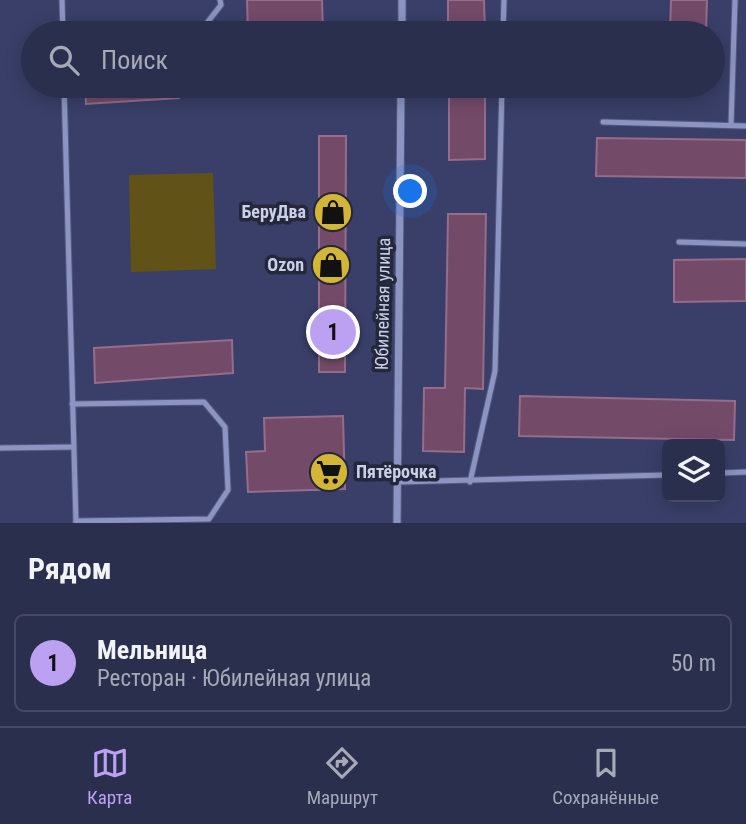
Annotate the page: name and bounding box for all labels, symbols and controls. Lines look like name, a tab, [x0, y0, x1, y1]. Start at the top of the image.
search box	[21, 21, 725, 98]
icon: search	[45, 41, 83, 79]
text: Поиск	[101, 45, 168, 75]
your location	[393, 174, 427, 208]
shop icon: БеруДва	[312, 191, 354, 233]
place label: БеруДва	[241, 201, 306, 222]
street label: Юбилейная улица	[371, 238, 394, 370]
shop icon: Ozon	[310, 244, 352, 286]
place label: Ozon	[267, 254, 304, 275]
pin: 1	[310, 306, 356, 358]
map controls	[662, 439, 725, 502]
button: layers	[662, 439, 725, 502]
supermarket icon: Пятёрочка	[308, 451, 350, 493]
place label: Пятёрочка	[356, 461, 436, 482]
text: Рядом	[28, 551, 112, 586]
text: Мельница	[97, 635, 207, 665]
text: 1	[47, 650, 59, 677]
text: 50 m	[671, 650, 716, 677]
text: Ресторан · Юбилейная улица	[97, 665, 371, 692]
tab: Карта	[87, 744, 132, 809]
tab: Маршрут	[307, 744, 378, 809]
tab: Сохранённые	[552, 744, 659, 809]

